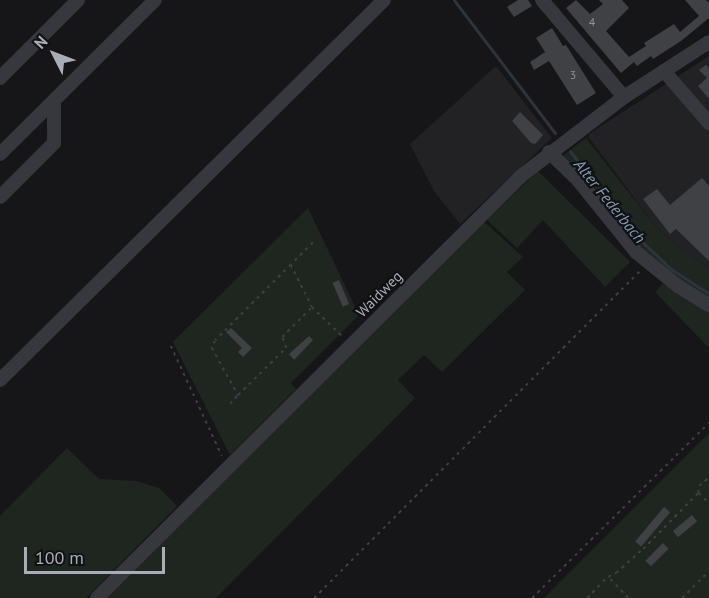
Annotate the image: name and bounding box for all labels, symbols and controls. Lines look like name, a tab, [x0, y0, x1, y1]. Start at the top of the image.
house number: 4	[589, 15, 595, 29]
north arrow	[24, 24, 84, 84]
text: N	[30, 31, 52, 53]
house number: 3	[570, 68, 576, 82]
water label: Alter Federbach	[570, 155, 650, 247]
street label: Waidweg	[352, 267, 406, 321]
scale bar	[27, 535, 168, 573]
text: 100 m	[35, 546, 84, 569]

